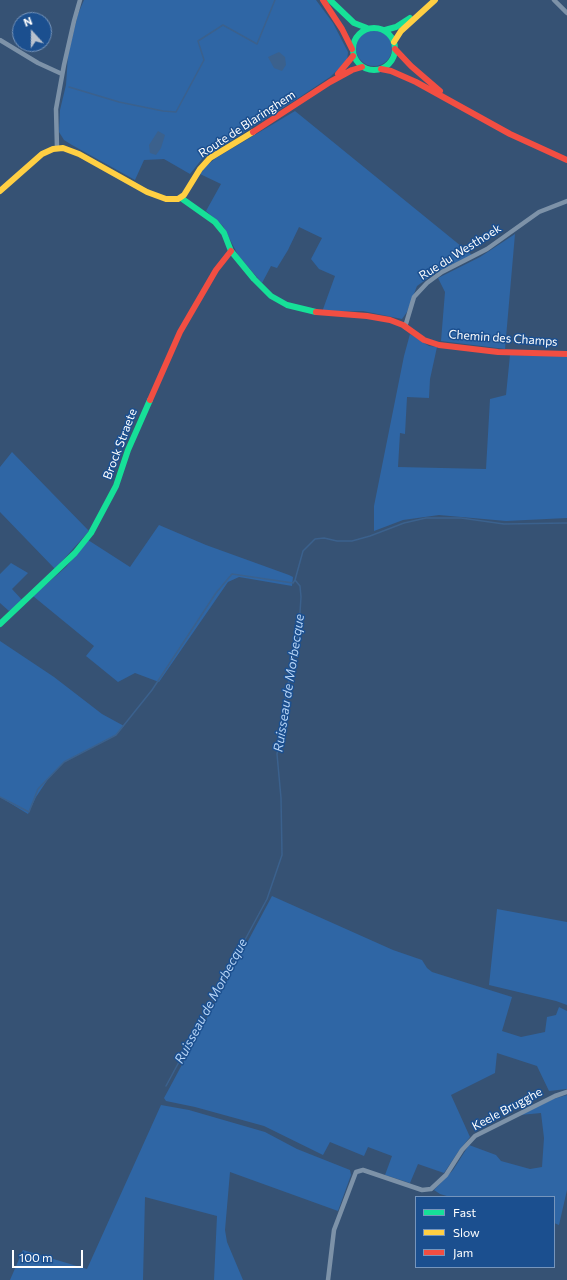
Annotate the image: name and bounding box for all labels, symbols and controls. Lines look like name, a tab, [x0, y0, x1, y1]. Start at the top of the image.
north arrow	[12, 12, 52, 52]
text: N	[22, 14, 34, 29]
street label: Route de Blaringhem	[196, 87, 298, 161]
street label: Rue du Westhoek	[416, 221, 504, 283]
street label: Chemin des Champs	[448, 327, 558, 349]
street label: Brock Straete	[100, 407, 140, 481]
water label: Ruisseau de Morbecque	[270, 613, 308, 753]
water label: Ruisseau de Morbecque	[171, 936, 251, 1066]
street label: Keele Brugghe	[469, 1084, 545, 1134]
legend	[415, 1196, 555, 1268]
text: Fast	[453, 1205, 476, 1219]
text: Slow	[453, 1225, 480, 1239]
scale bar	[14, 1242, 85, 1268]
text: Jam	[453, 1245, 473, 1259]
text: 100 m	[19, 1250, 53, 1264]

